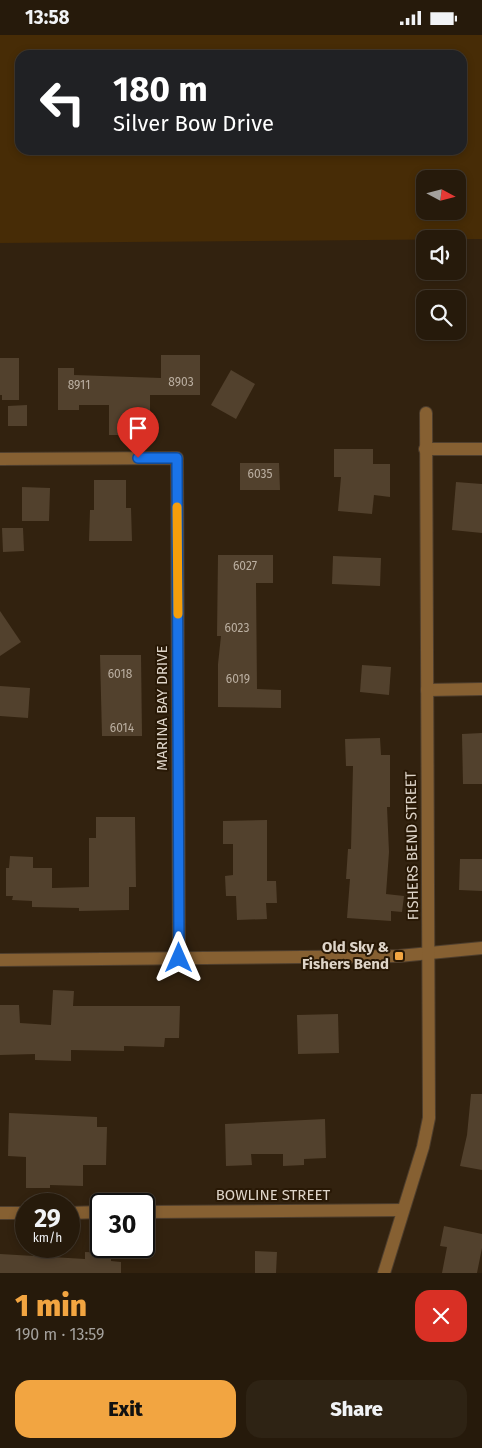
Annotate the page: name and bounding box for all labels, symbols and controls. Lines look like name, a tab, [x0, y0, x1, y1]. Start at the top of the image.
text: 13:58	[25, 6, 70, 29]
text: 180 m	[113, 68, 208, 110]
icon: left	[30, 70, 95, 135]
text: Silver Bow Drive	[113, 110, 274, 137]
north arrow	[416, 170, 466, 220]
map controls	[416, 170, 466, 340]
button: sound	[416, 230, 466, 280]
button: search	[416, 290, 466, 340]
house number: 8903	[168, 375, 194, 389]
house number: 8911	[68, 378, 90, 392]
pin	[117, 407, 159, 458]
icon: arrive	[124, 414, 152, 442]
house number: 6035	[248, 467, 272, 481]
house number: 6027	[233, 559, 257, 573]
house number: 6023	[225, 621, 249, 635]
street label: MARINA BAY DRIVE	[153, 645, 171, 771]
house number: 6018	[108, 667, 133, 681]
house number: 6019	[226, 672, 250, 686]
house number: 6014	[110, 721, 135, 735]
street label: FISHERS BEND STREET	[402, 771, 422, 921]
position arrow	[152, 931, 204, 983]
place label: Old Sky & Fishers Bend	[302, 938, 390, 973]
marker: Old Sky & Fishers Bend	[393, 950, 405, 962]
street label: BOWLINE STREET	[216, 1186, 330, 1204]
speed limit sign: 30	[90, 1193, 155, 1258]
text: 29	[34, 1204, 61, 1234]
text: km/h	[33, 1231, 62, 1245]
text: 1 min	[15, 1288, 87, 1324]
button: close	[415, 1290, 467, 1342]
text: 190 m · 13:59	[15, 1325, 105, 1344]
button: Exit	[15, 1380, 236, 1438]
button: Share	[246, 1380, 467, 1438]

